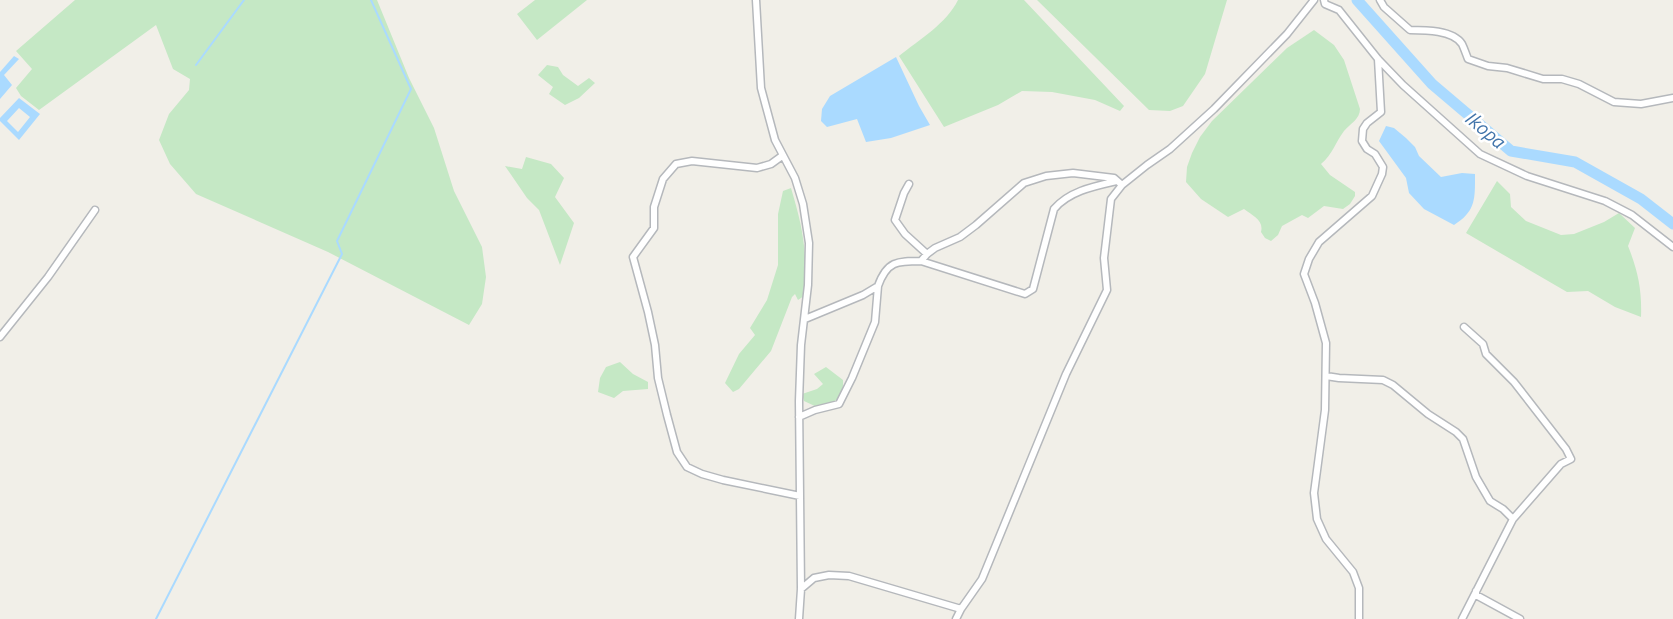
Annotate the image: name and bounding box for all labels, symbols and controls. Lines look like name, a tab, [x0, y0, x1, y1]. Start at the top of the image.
water label: Ikopa	[1462, 107, 1510, 153]

